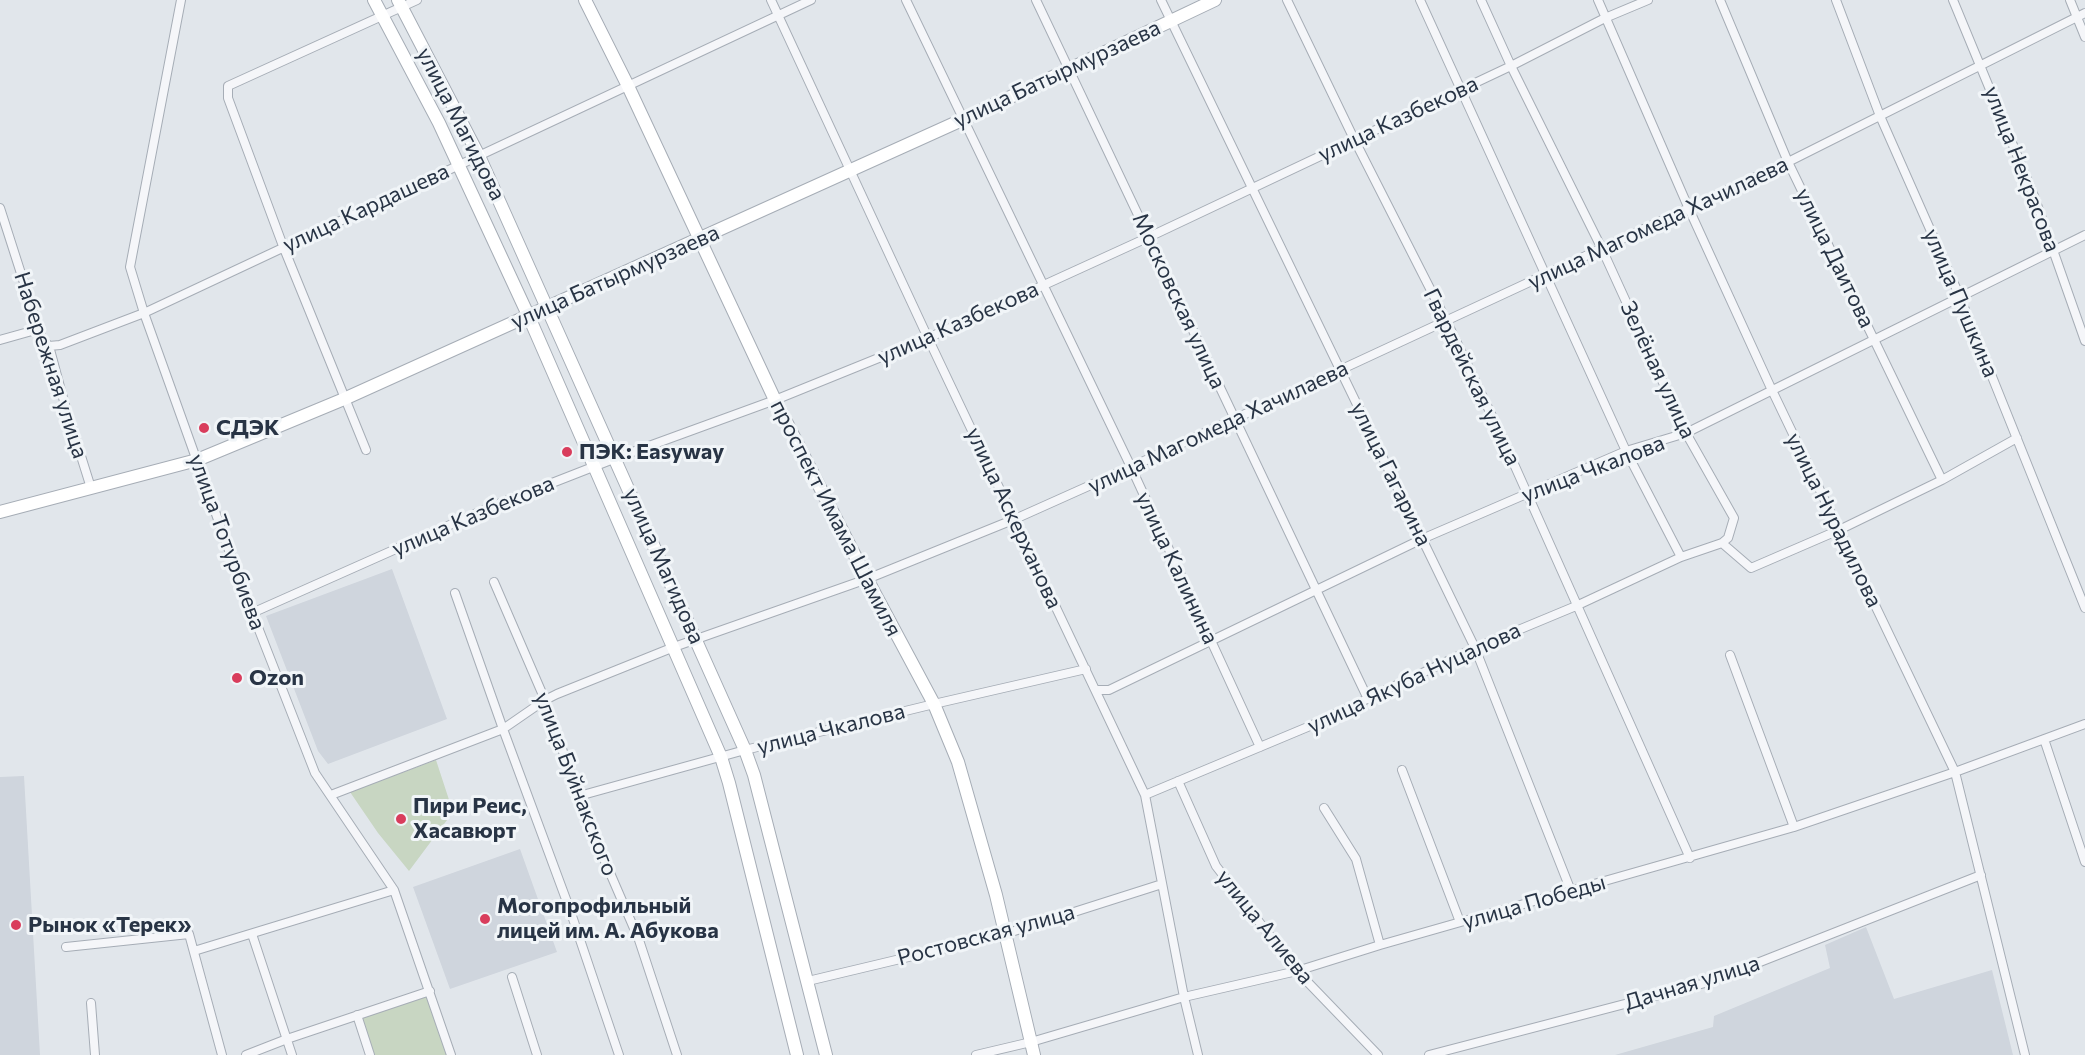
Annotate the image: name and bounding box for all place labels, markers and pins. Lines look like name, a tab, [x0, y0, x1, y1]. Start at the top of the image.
place label: СДЭК	[216, 415, 279, 441]
marker: СДЭК	[197, 421, 211, 435]
place label: ПЭК: Easyway	[579, 439, 724, 465]
marker: ПЭК: Easyway	[560, 445, 574, 459]
place label: Ozon	[249, 665, 304, 691]
marker: Ozon	[230, 671, 244, 685]
place label: Пири Реис, Хасавюрт	[413, 793, 527, 844]
marker: Пири Реис, Хасавюрт	[394, 812, 408, 826]
place label: Могопрофильный лицей им. А. Абукова	[497, 893, 719, 944]
place label: Рынок «Терек»	[28, 912, 192, 938]
marker: Могопрофильный лицей им. А. Абукова	[478, 912, 492, 926]
marker: Рынок «Терек»	[9, 918, 23, 932]

